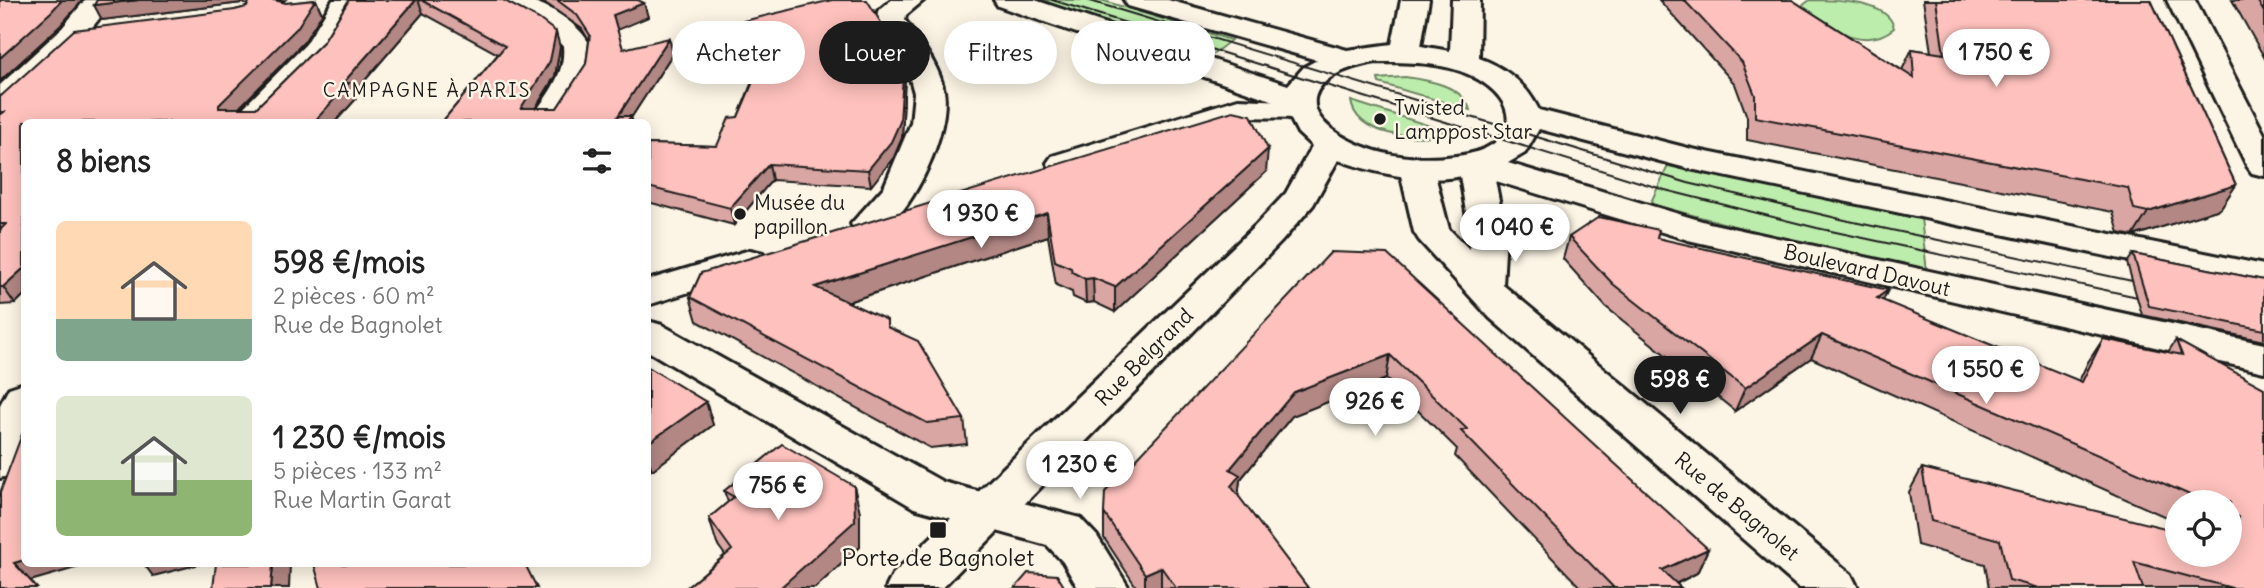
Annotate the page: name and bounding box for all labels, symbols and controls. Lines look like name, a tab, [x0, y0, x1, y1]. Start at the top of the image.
chip: Acheter	[672, 21, 805, 84]
chip: Louer	[819, 21, 930, 84]
chip: Filtres	[944, 21, 1057, 84]
chip: Nouveau	[1071, 21, 1215, 84]
pin: 1 750 €	[1931, 29, 2061, 89]
text: 1 750 €	[1959, 37, 2033, 66]
district label: CAMPAGNE À PARIS	[323, 78, 531, 102]
place label: Twisted Lamppost Star	[1394, 94, 1532, 145]
marker: Twisted Lamppost Star	[1372, 111, 1388, 127]
text: 8 biens	[56, 142, 151, 180]
icon: filters	[578, 142, 616, 180]
place label: Musée du papillon	[754, 189, 845, 240]
pin: 1 930 €	[916, 190, 1046, 250]
text: 1 930 €	[943, 198, 1019, 227]
pin: 1 040 €	[1450, 204, 1580, 264]
marker: Musée du papillon	[732, 206, 748, 222]
text: 1 040 €	[1476, 212, 1554, 241]
street label: Boulevard Davout	[1781, 238, 1953, 302]
text: 598 €/mois	[273, 243, 425, 281]
icon: home	[112, 249, 196, 333]
text: 2 pièces · 60 m²	[273, 281, 435, 310]
street label: Rue Belgrand	[1089, 302, 1199, 412]
text: Rue de Bagnolet	[273, 310, 442, 339]
pin: 1 550 €	[1921, 346, 2051, 406]
text: 1 550 €	[1948, 354, 2024, 383]
pin: 598 €	[1631, 356, 1729, 416]
text: 598 €	[1650, 364, 1710, 393]
pin: 926 €	[1326, 378, 1424, 438]
text: 926 €	[1345, 386, 1405, 415]
text: 1 230 €/mois	[273, 418, 446, 456]
icon: home	[112, 424, 196, 508]
pin: 1 230 €	[1015, 442, 1145, 501]
street label: Rue de Bagnolet	[1669, 446, 1805, 566]
text: 1 230 €	[1042, 449, 1118, 478]
text: 5 pièces · 133 m²	[273, 456, 442, 485]
pin: 756 €	[729, 462, 827, 522]
text: 756 €	[749, 470, 807, 499]
text: Rue Martin Garat	[273, 485, 451, 514]
map controls	[2165, 490, 2242, 567]
button: locate	[2165, 490, 2242, 567]
marker: Porte de Bagnolet	[928, 520, 948, 540]
place label: Porte de Bagnolet	[842, 542, 1034, 572]

